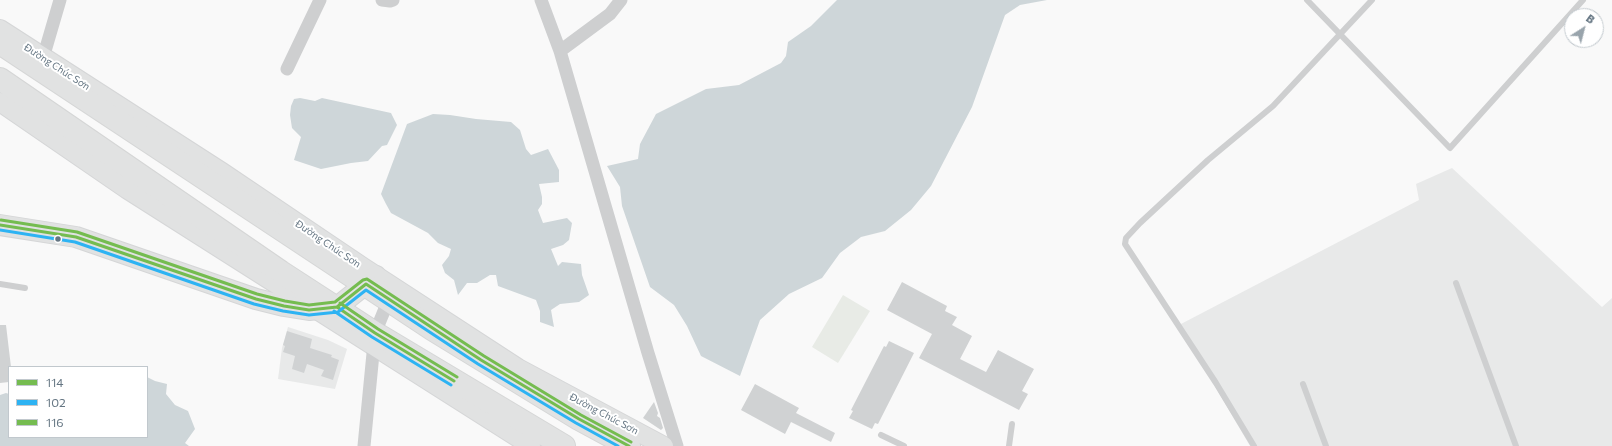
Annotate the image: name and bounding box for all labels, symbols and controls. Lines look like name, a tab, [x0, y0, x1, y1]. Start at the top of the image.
north arrow	[1564, 8, 1604, 48]
text: B	[1584, 11, 1598, 26]
street label: Đường Chúc Sơn	[22, 41, 92, 93]
street label: Đường Chúc Sơn	[293, 218, 363, 270]
unlabelled marker	[53, 234, 63, 244]
legend	[8, 366, 148, 438]
text: 114	[46, 375, 63, 389]
street label: Đường Chúc Sơn	[568, 391, 640, 437]
text: 102	[46, 395, 66, 409]
text: 116	[46, 415, 64, 429]

